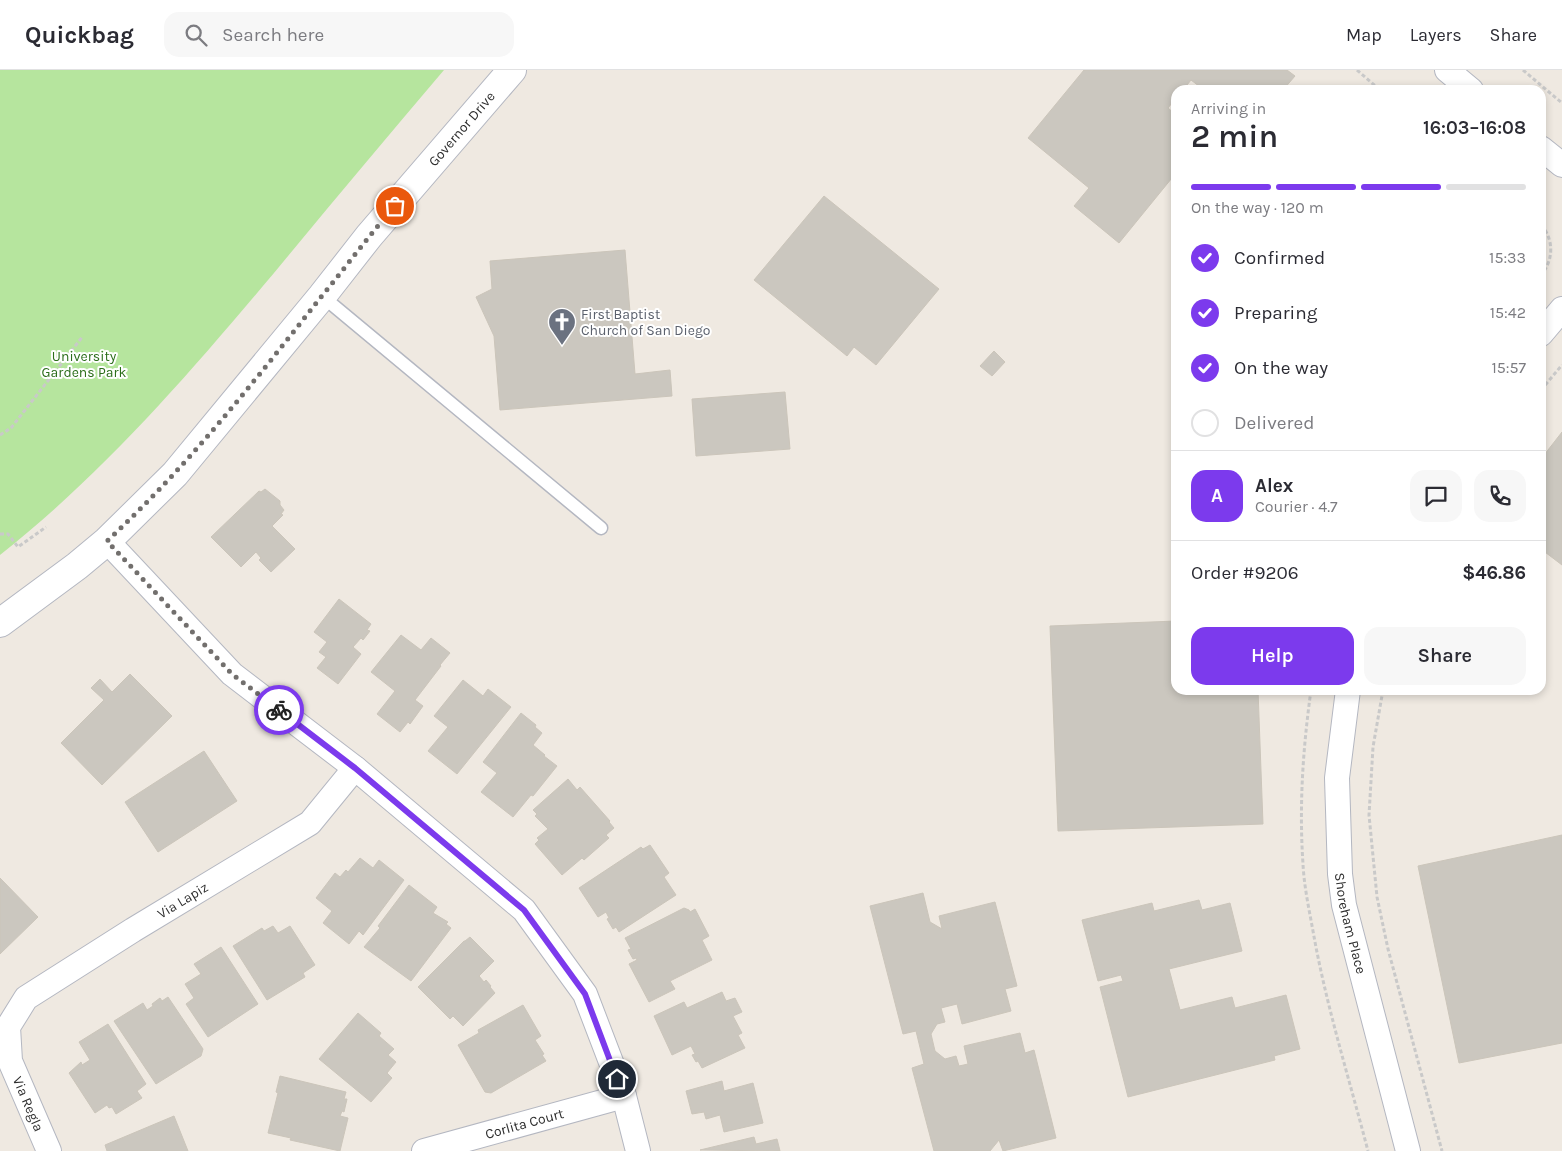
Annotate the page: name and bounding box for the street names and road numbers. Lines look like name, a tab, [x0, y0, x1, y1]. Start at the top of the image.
street label: Governor Drive	[425, 88, 498, 170]
street label: Shoreham Place	[1331, 872, 1370, 976]
street label: Via Lapiz	[154, 878, 211, 922]
street label: Via Regla	[9, 1074, 47, 1134]
street label: Corlita Court	[483, 1105, 565, 1142]

